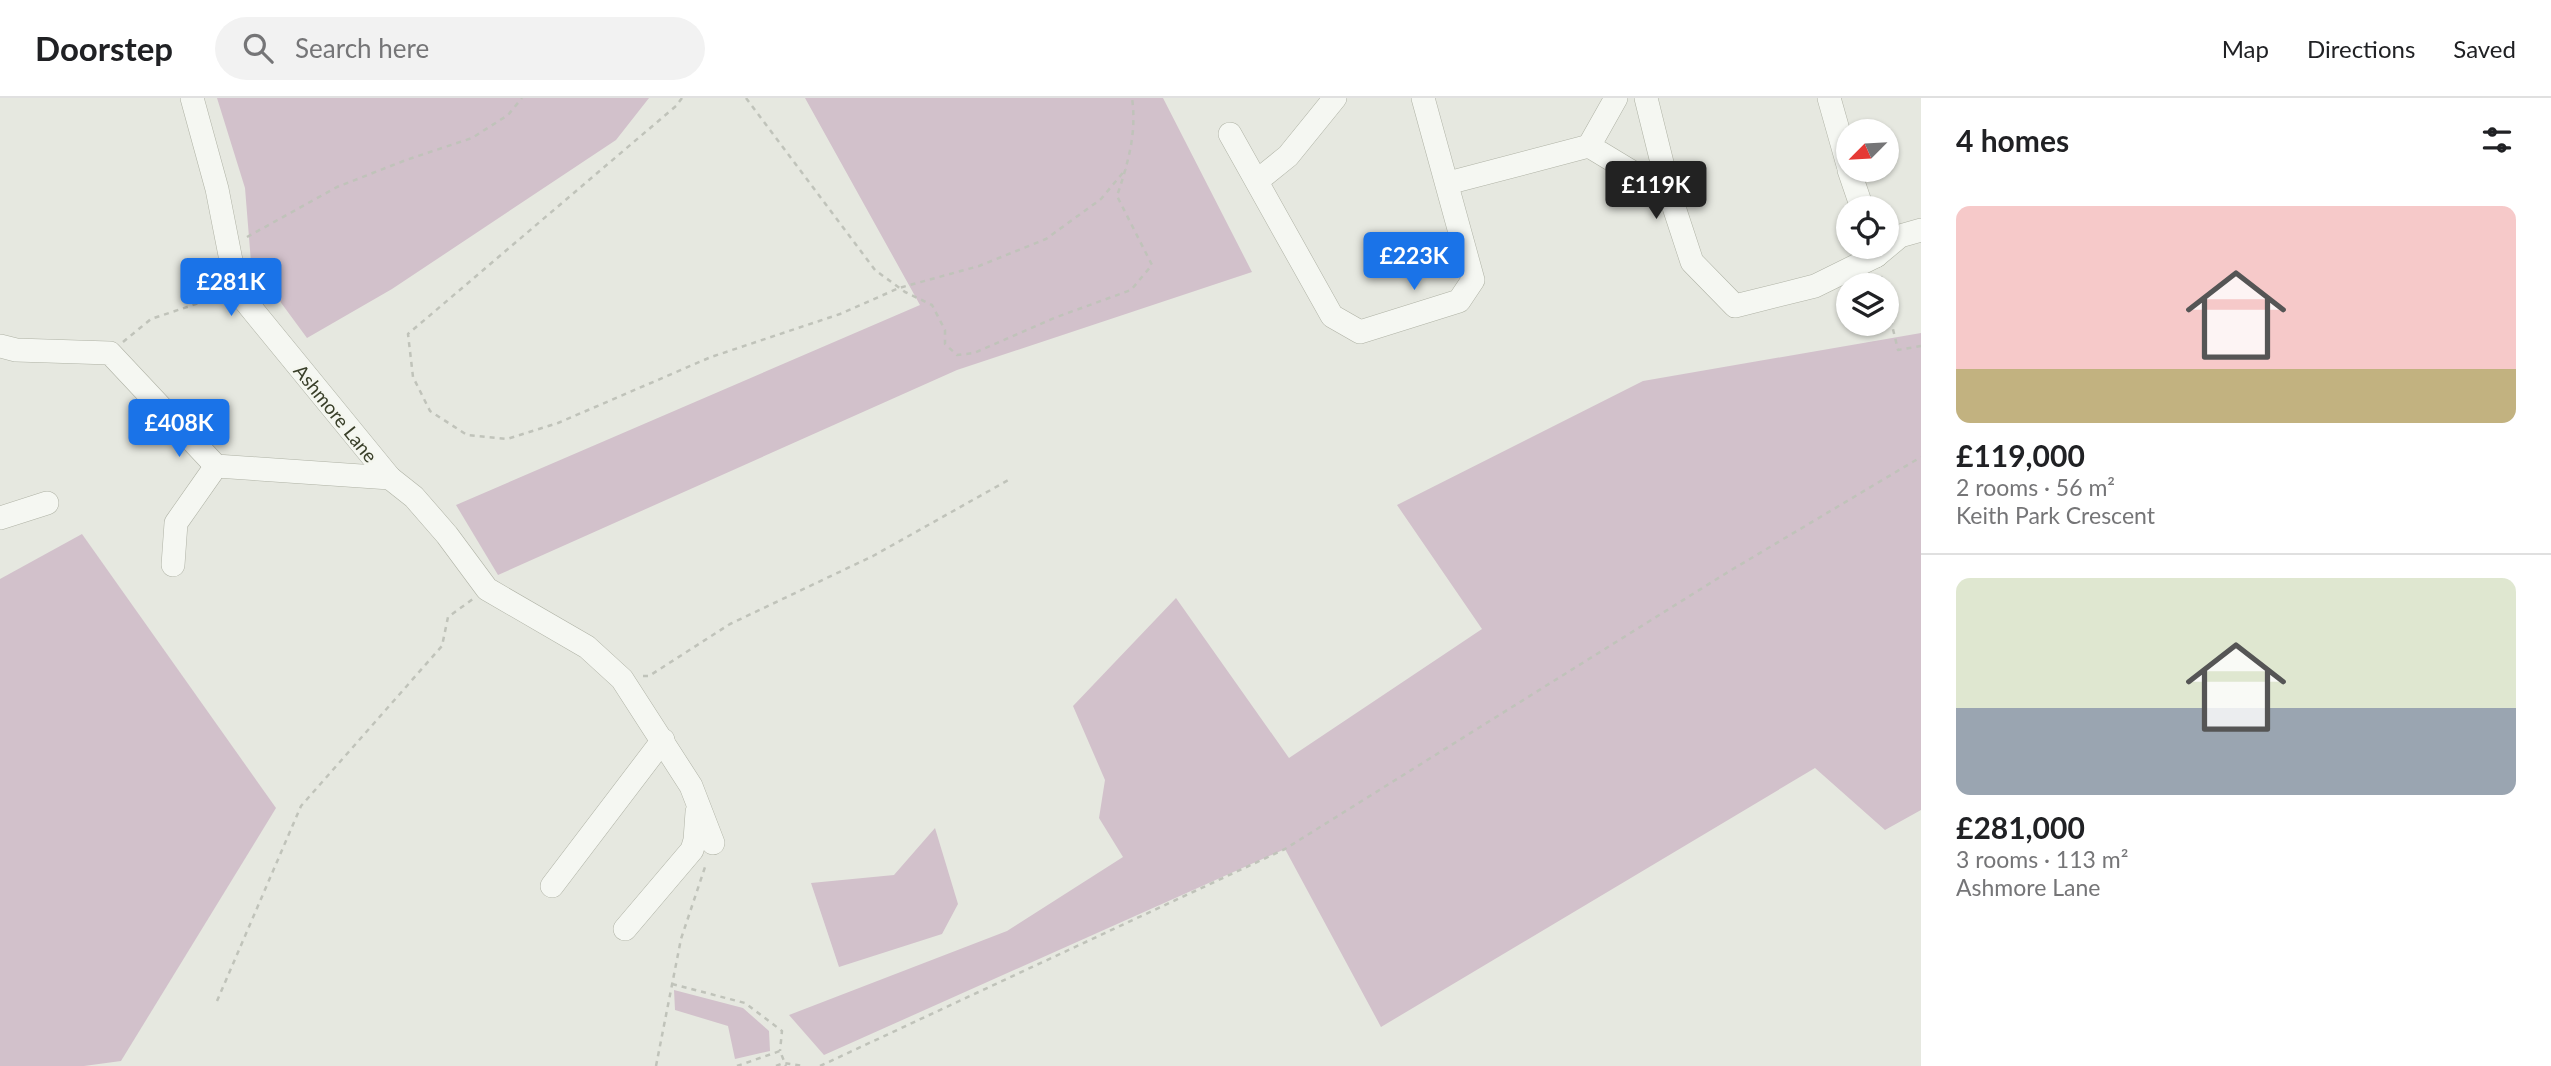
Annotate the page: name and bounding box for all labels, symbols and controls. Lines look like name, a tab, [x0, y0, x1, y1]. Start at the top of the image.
search box	[215, 17, 705, 80]
text: Doorstep	[35, 28, 173, 68]
icon: search	[239, 29, 277, 67]
text: Search here	[295, 32, 429, 64]
text: Map	[2222, 34, 2269, 63]
text: Directions	[2307, 34, 2415, 63]
text: Saved	[2453, 34, 2516, 63]
north arrow	[1836, 119, 1899, 182]
map controls	[1836, 119, 1899, 336]
icon: filters	[2478, 121, 2516, 159]
text: 4 homes	[1956, 122, 2069, 158]
pin: £119K	[1607, 162, 1705, 221]
text: £119K	[1621, 170, 1691, 198]
button: locate	[1836, 196, 1899, 259]
pin: £223K	[1365, 232, 1463, 292]
text: £223K	[1379, 241, 1449, 269]
icon: home	[2173, 252, 2299, 378]
pin: £281K	[182, 258, 280, 318]
text: £281K	[196, 267, 266, 295]
button: layers	[1836, 273, 1899, 336]
street label: Ashmore Lane	[290, 359, 382, 467]
pin: £408K	[130, 400, 228, 459]
text: £408K	[144, 408, 214, 436]
text: £119,000	[1956, 437, 2085, 473]
text: 2 rooms · 56 m²	[1956, 473, 2115, 501]
text: Keith Park Crescent	[1956, 501, 2155, 529]
icon: home	[2173, 624, 2299, 750]
text: £281,000	[1956, 809, 2085, 845]
text: 3 rooms · 113 m²	[1956, 845, 2128, 873]
text: Ashmore Lane	[1956, 873, 2100, 901]

